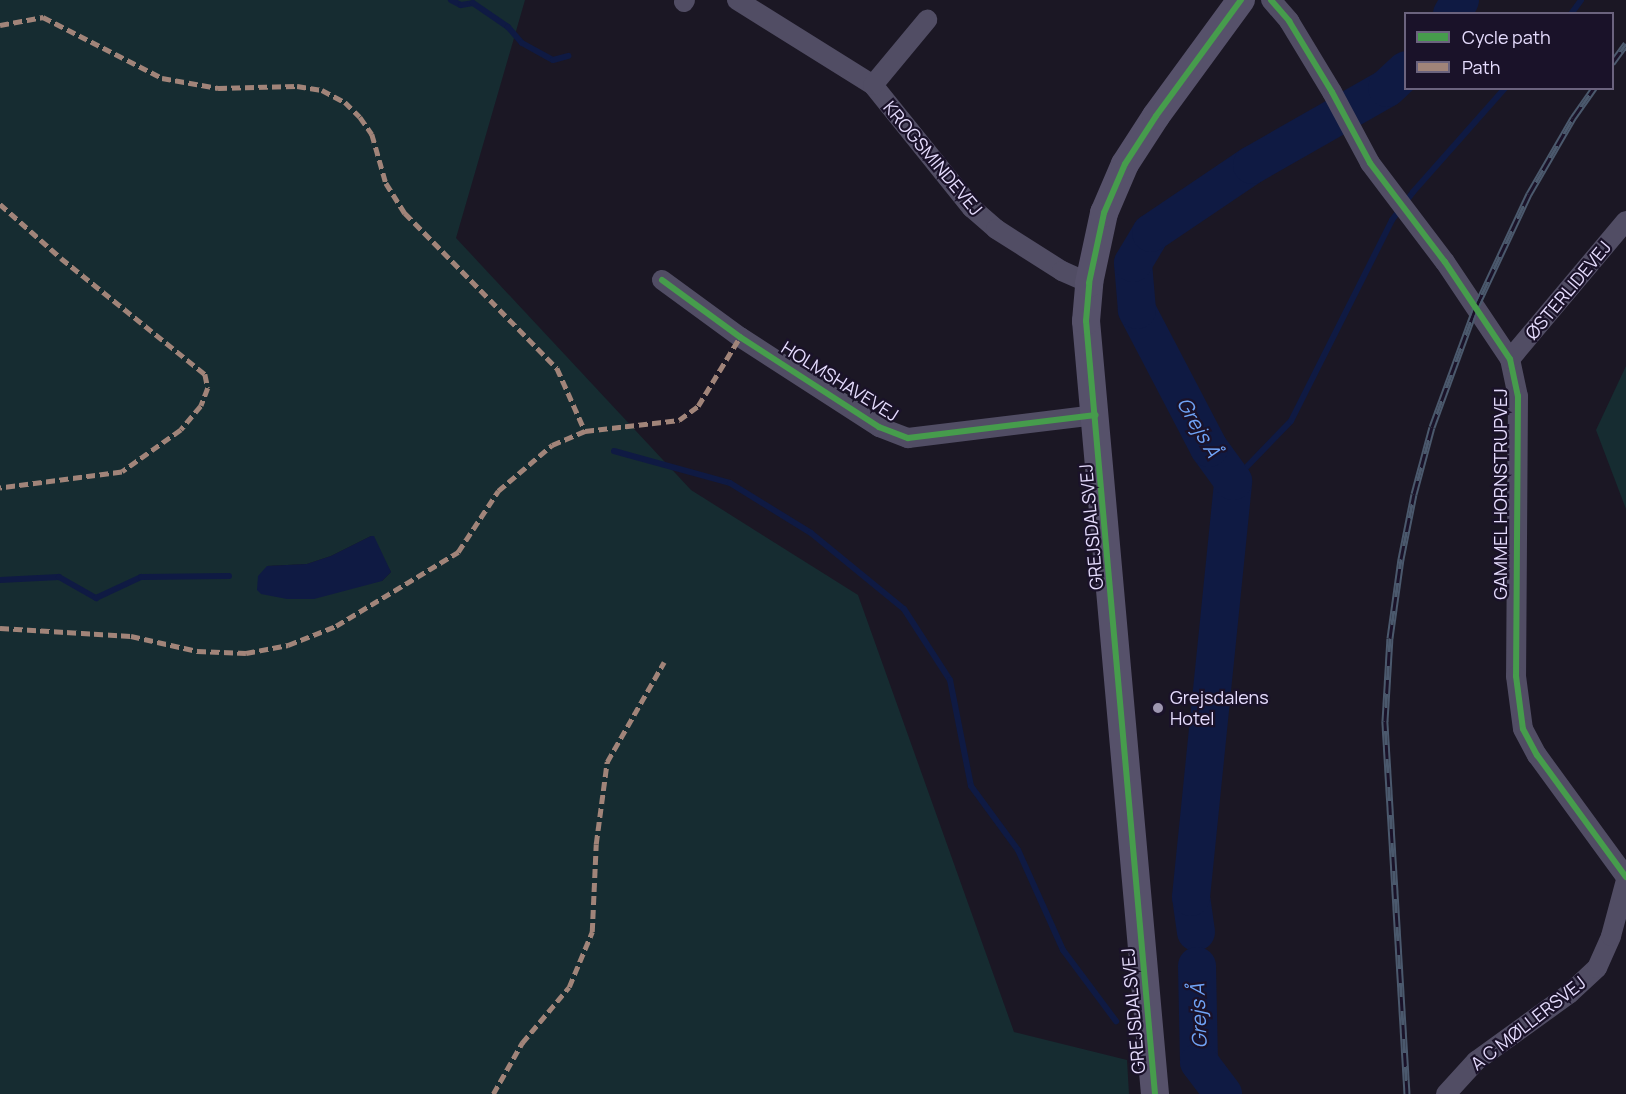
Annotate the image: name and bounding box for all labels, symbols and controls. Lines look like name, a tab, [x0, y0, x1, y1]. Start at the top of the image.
legend	[1404, 12, 1614, 90]
text: Cycle path	[1462, 25, 1551, 49]
text: Path	[1462, 55, 1500, 79]
street label: KROGSMINDEVEJ	[879, 97, 987, 219]
street label: ØSTERLIDEVEJ	[1521, 236, 1615, 344]
street label: HOLMSHAVEVEJ	[778, 336, 902, 426]
street label: GAMMEL HORNSTRUPVEJ	[1489, 388, 1511, 600]
water label: Grejs Å	[1172, 393, 1226, 461]
street label: GREJSDALSVEJ	[1075, 463, 1107, 591]
place label: Grejsdalens Hotel	[1170, 687, 1269, 730]
marker: Grejsdalens Hotel	[1151, 701, 1165, 715]
street label: GREJSDALSVEJ	[1117, 947, 1149, 1075]
street label: A C MØLLERSVEJ	[1466, 971, 1590, 1075]
water label: Grejs Å	[1185, 983, 1211, 1049]

